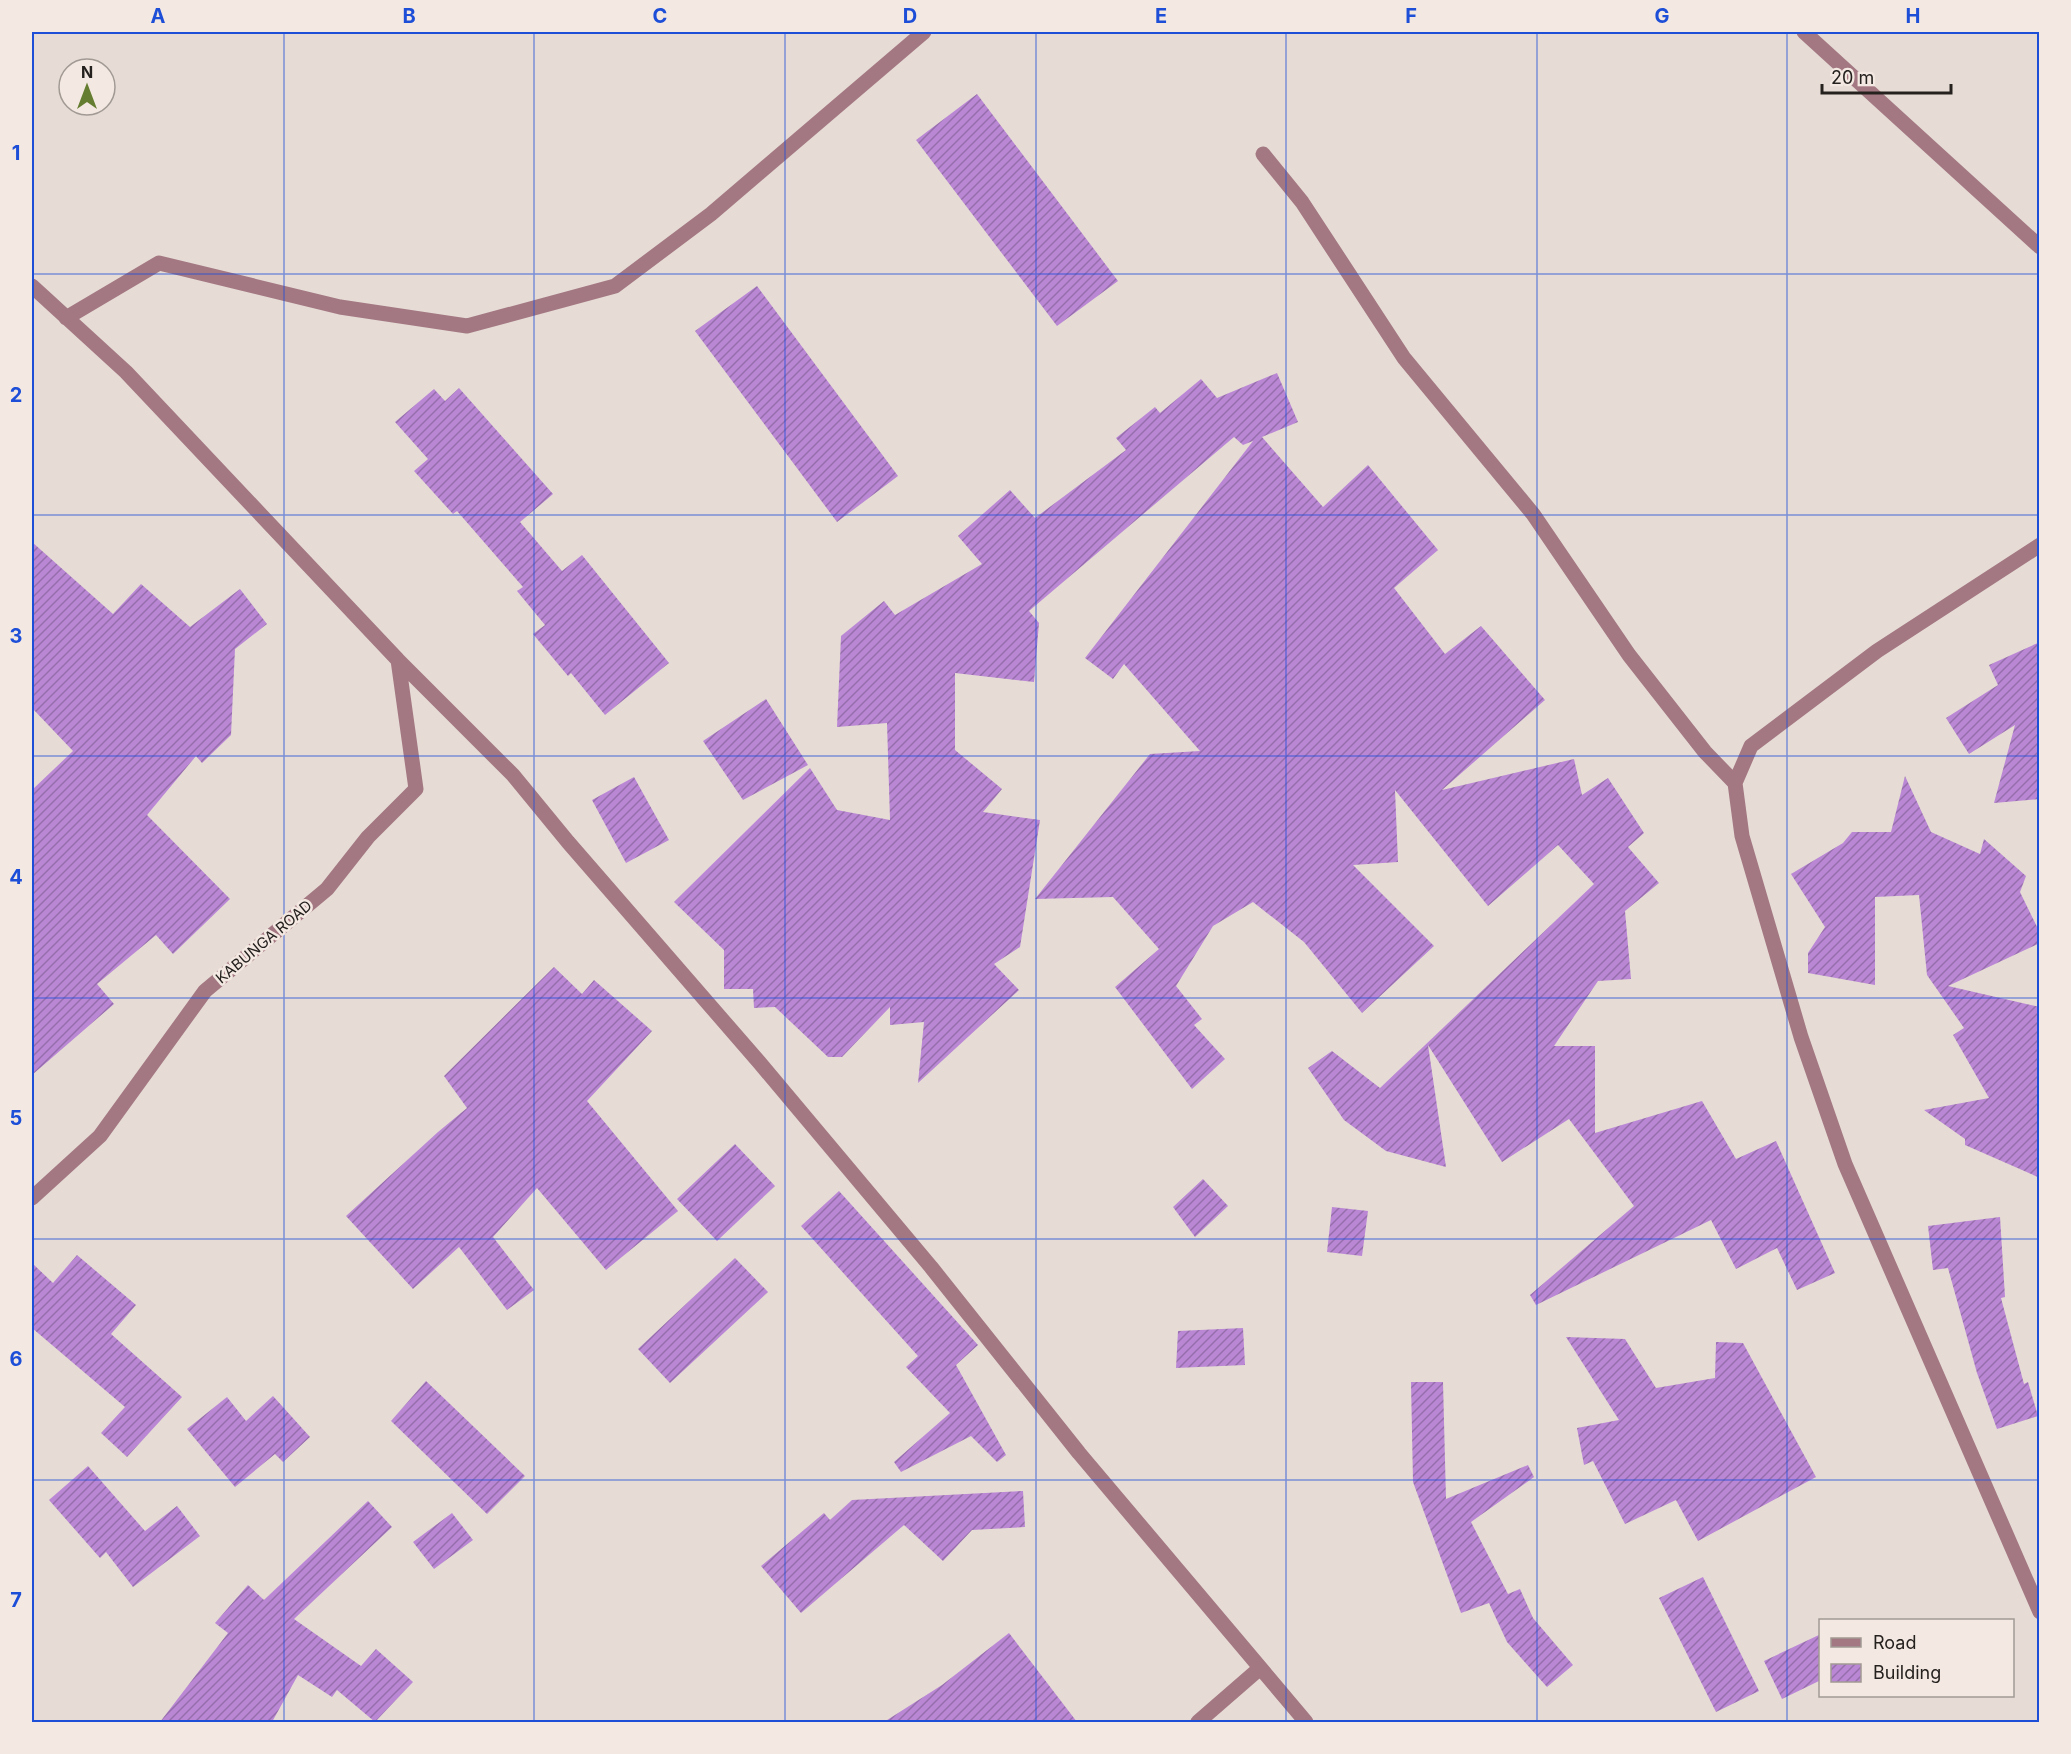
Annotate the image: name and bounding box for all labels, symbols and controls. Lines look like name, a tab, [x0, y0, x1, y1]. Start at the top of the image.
text: A	[151, 4, 166, 28]
text: B	[402, 4, 416, 28]
text: C	[653, 4, 667, 28]
text: D	[903, 4, 917, 28]
text: E	[1155, 4, 1167, 28]
text: F	[1405, 4, 1417, 28]
text: G	[1654, 4, 1670, 28]
text: H	[1906, 4, 1920, 28]
north arrow	[57, 57, 117, 117]
scale bar	[1822, 57, 1951, 95]
text: N	[81, 62, 93, 82]
text: 20 m	[1831, 67, 1874, 88]
text: 1	[12, 141, 20, 165]
text: 2	[10, 383, 22, 407]
text: 3	[10, 624, 22, 648]
text: 4	[9, 865, 23, 889]
street label: KABUNGA ROAD	[212, 896, 316, 987]
text: 5	[10, 1106, 22, 1130]
text: 6	[10, 1347, 23, 1371]
text: 7	[10, 1588, 22, 1612]
legend	[1819, 1619, 2014, 1697]
text: Road	[1873, 1632, 1916, 1653]
text: Building	[1873, 1662, 1941, 1683]

